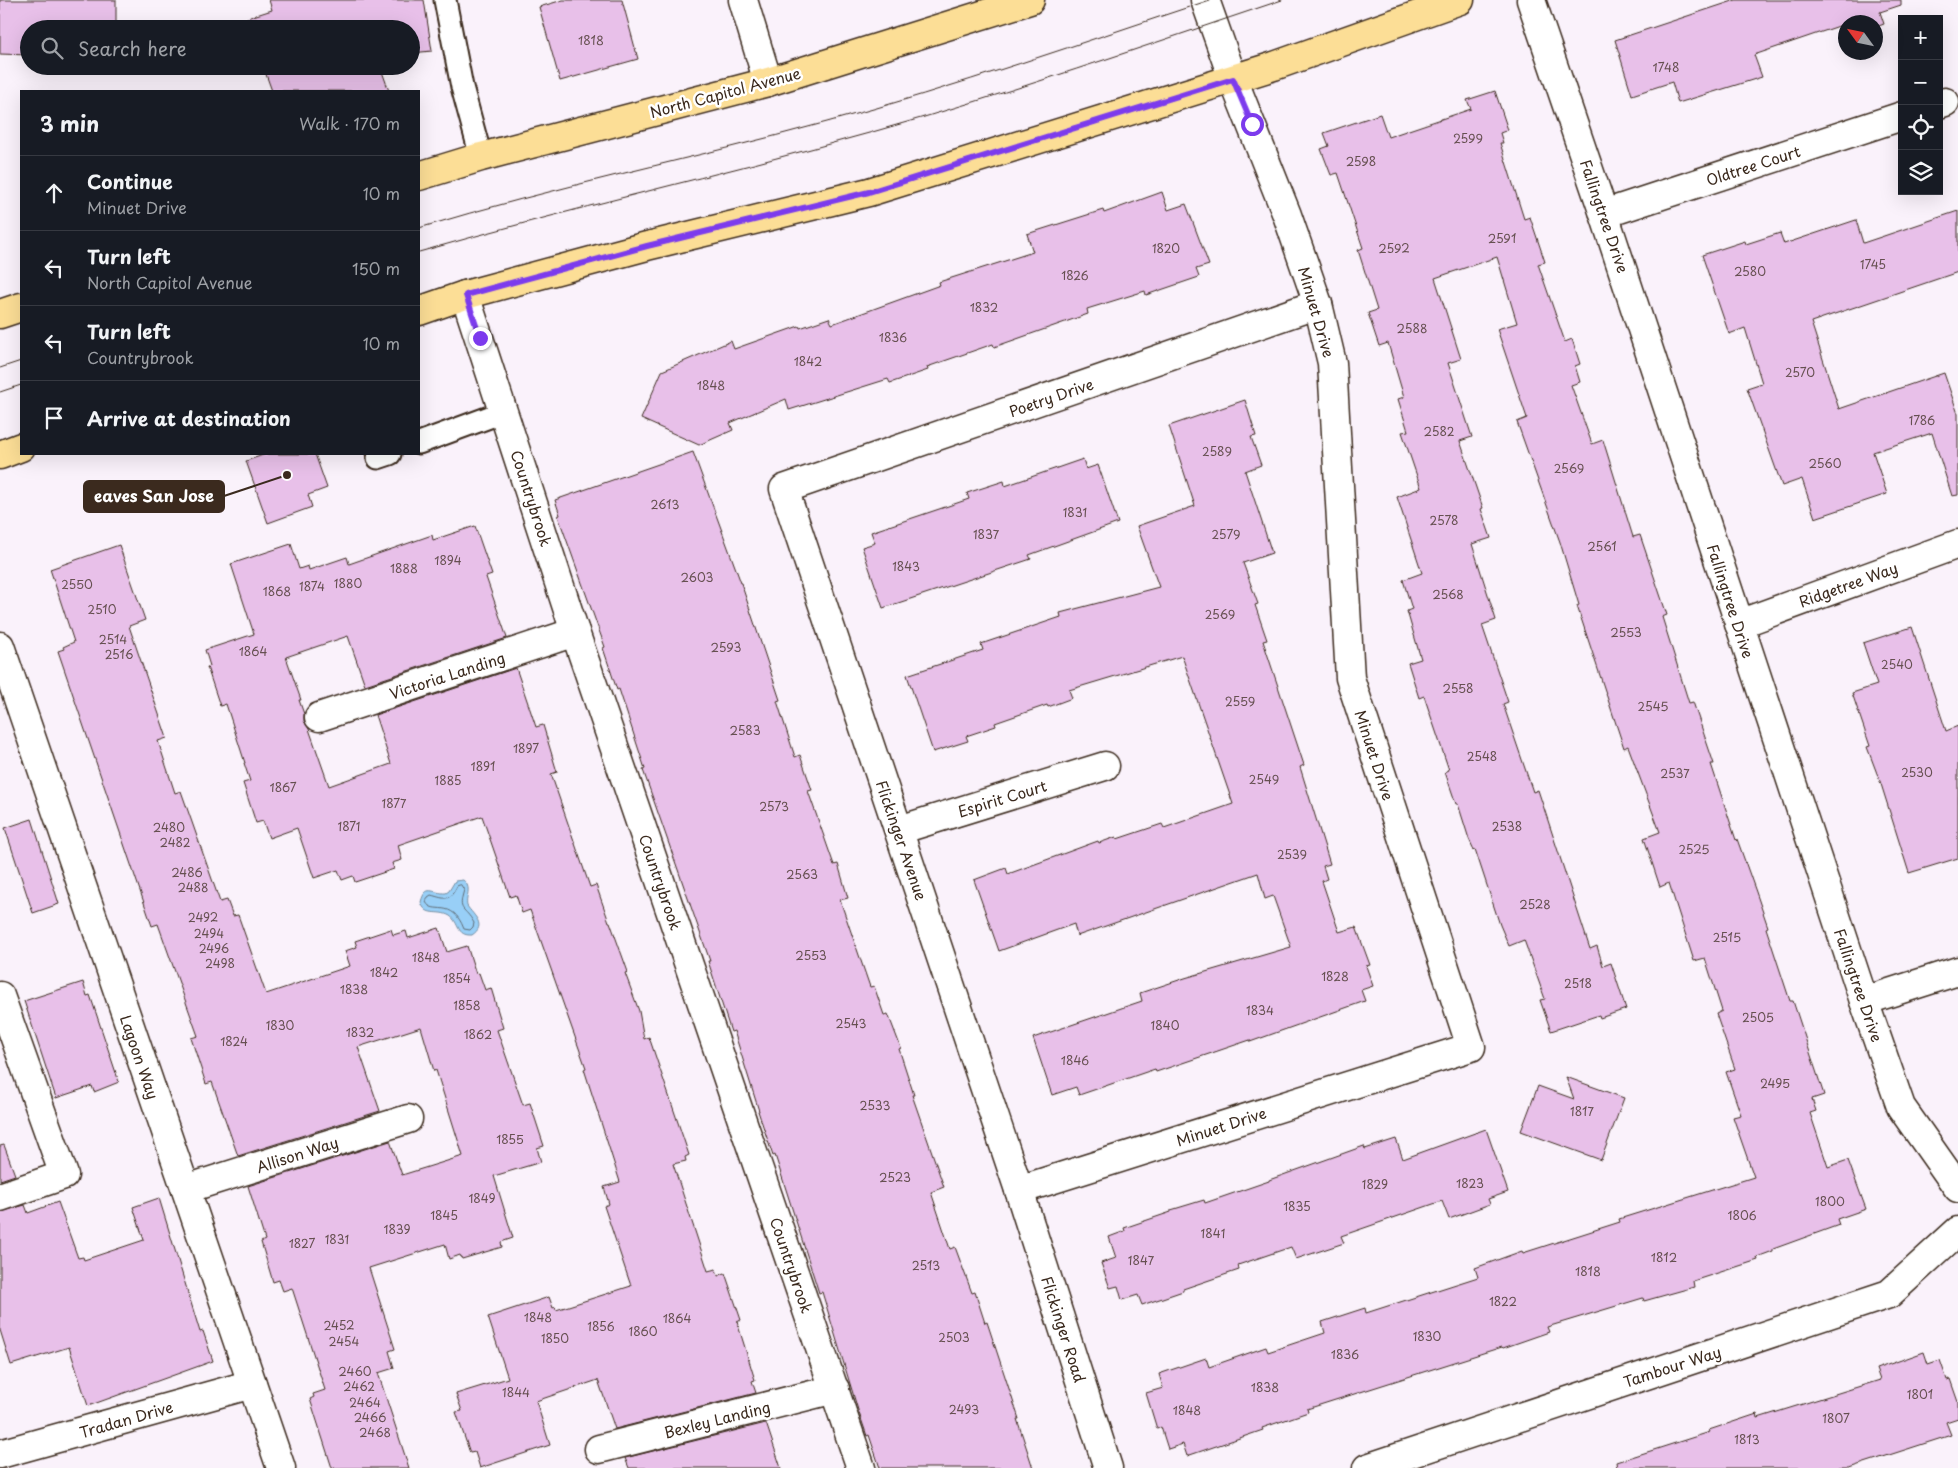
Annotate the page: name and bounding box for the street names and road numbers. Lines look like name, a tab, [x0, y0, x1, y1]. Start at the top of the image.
street label: North Capitol Avenue	[647, 61, 803, 123]
street label: Oldtree Court	[1703, 139, 1803, 191]
street label: Fallingtree Drive	[1575, 156, 1635, 276]
street label: Minuet Drive	[1293, 264, 1341, 360]
street label: Poetry Drive	[1006, 372, 1096, 422]
street label: Countrybrook	[506, 447, 559, 550]
street label: Fallingtree Drive	[1702, 541, 1760, 661]
street label: Ridgetree Way	[1795, 555, 1901, 613]
street label: Victoria Landing	[386, 645, 508, 705]
street label: Minuet Drive	[1350, 707, 1400, 803]
street label: Espirit Court	[955, 774, 1049, 822]
street label: Flickinger Avenue	[871, 777, 933, 903]
street label: Countrybrook	[634, 831, 688, 933]
street label: Fallingtree Drive	[1829, 925, 1889, 1045]
street label: Lagoon Way	[115, 1012, 165, 1102]
street label: Minuet Drive	[1173, 1101, 1269, 1151]
street label: Allison Way	[253, 1130, 341, 1178]
street label: Countrybrook	[765, 1214, 819, 1316]
street label: Flickinger Road	[1036, 1273, 1092, 1385]
street label: Tambour Way	[1620, 1339, 1724, 1393]
street label: Tradan Drive	[76, 1395, 176, 1443]
street label: Bexley Landing	[661, 1395, 773, 1443]

